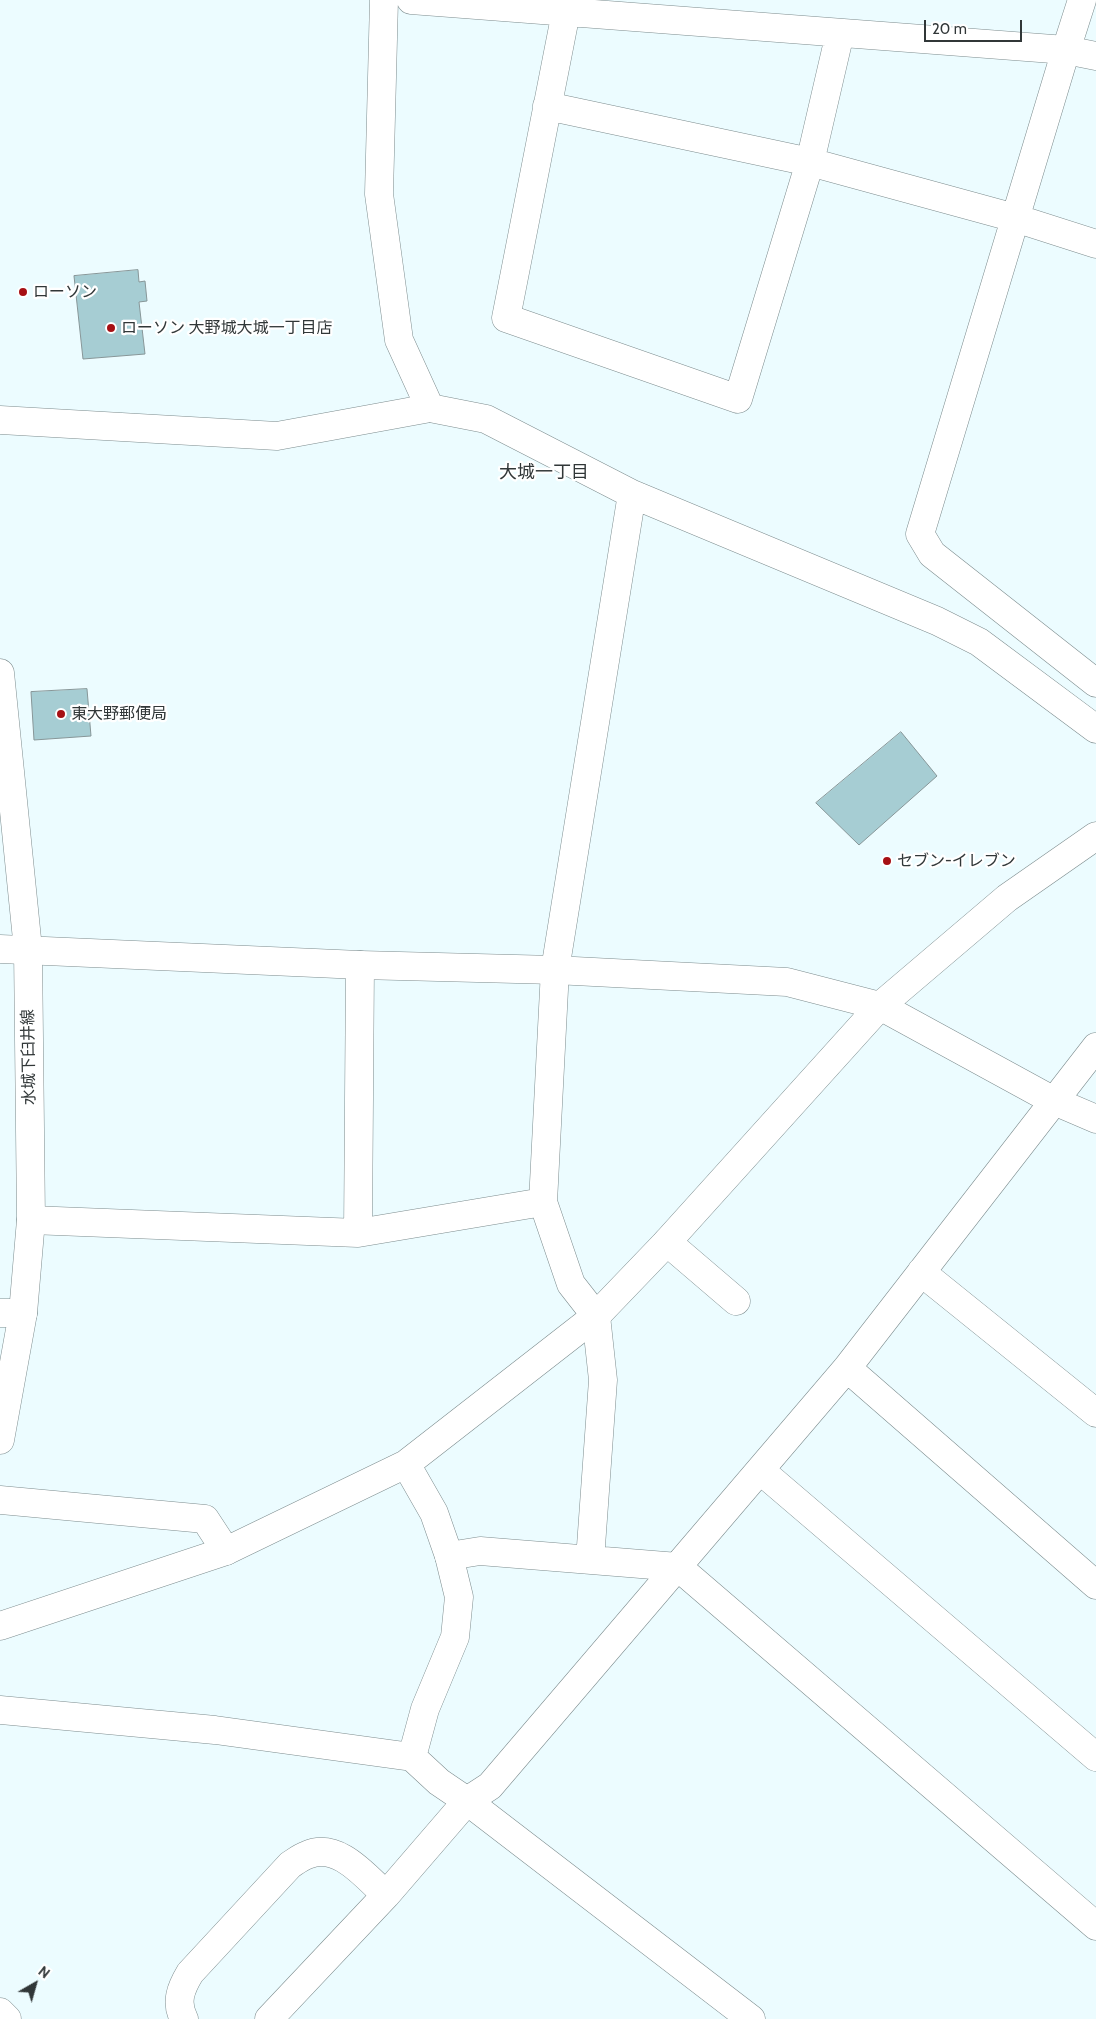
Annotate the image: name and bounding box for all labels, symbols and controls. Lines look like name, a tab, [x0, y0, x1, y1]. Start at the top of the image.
scale bar	[926, 10, 1024, 42]
text: 20 m	[932, 20, 967, 38]
place label: ローソン	[33, 282, 97, 302]
marker: ローソン	[17, 286, 29, 298]
place label: ローソン 大野城大城一丁目店	[121, 318, 333, 338]
marker: ローソン 大野城大城一丁目店	[105, 322, 117, 334]
district label: 大城一丁目	[499, 462, 589, 484]
place label: 東大野郵便局	[71, 704, 167, 724]
marker: 東大野郵便局	[55, 708, 67, 720]
place label: セブン-イレブン	[897, 851, 1016, 871]
marker: セブン-イレブン	[881, 855, 893, 867]
street label: 水城下臼井線	[19, 1009, 39, 1105]
north arrow	[10, 1959, 60, 2009]
text: N	[35, 1962, 54, 1982]

